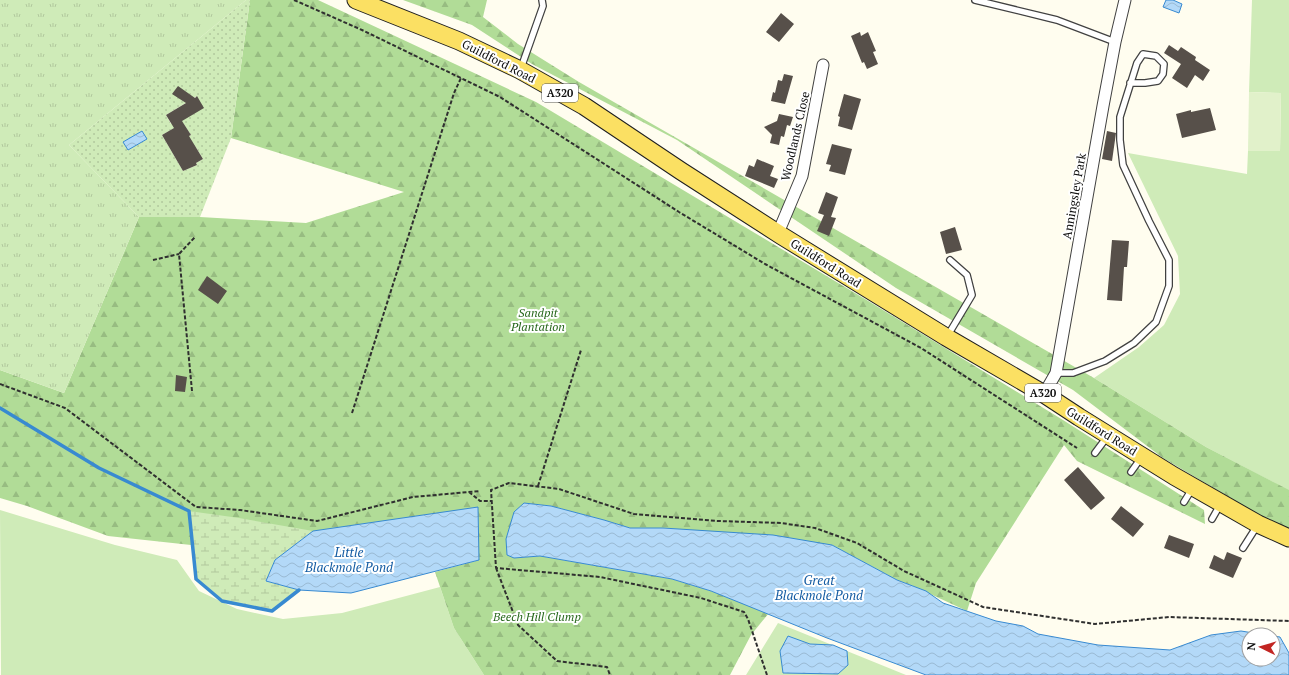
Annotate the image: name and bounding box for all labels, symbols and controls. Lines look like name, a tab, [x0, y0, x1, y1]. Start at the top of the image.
street label: Guildford Road	[460, 36, 539, 86]
road number: A320	[542, 84, 578, 102]
street label: Woodlands Close	[777, 90, 813, 182]
street label: Anningsley Park	[1059, 151, 1089, 240]
street label: Guildford Road	[788, 235, 864, 291]
park label: Sandpit Plantation	[510, 305, 565, 334]
road number: A320	[1025, 384, 1061, 402]
street label: Guildford Road	[1064, 403, 1140, 459]
water label: Little Blackmole Pond	[304, 543, 394, 576]
water label: Great Blackmole Pond	[774, 571, 864, 604]
park label: Beech Hill Clump	[492, 609, 581, 624]
north arrow	[1241, 627, 1281, 667]
text: N	[1244, 641, 1258, 651]

